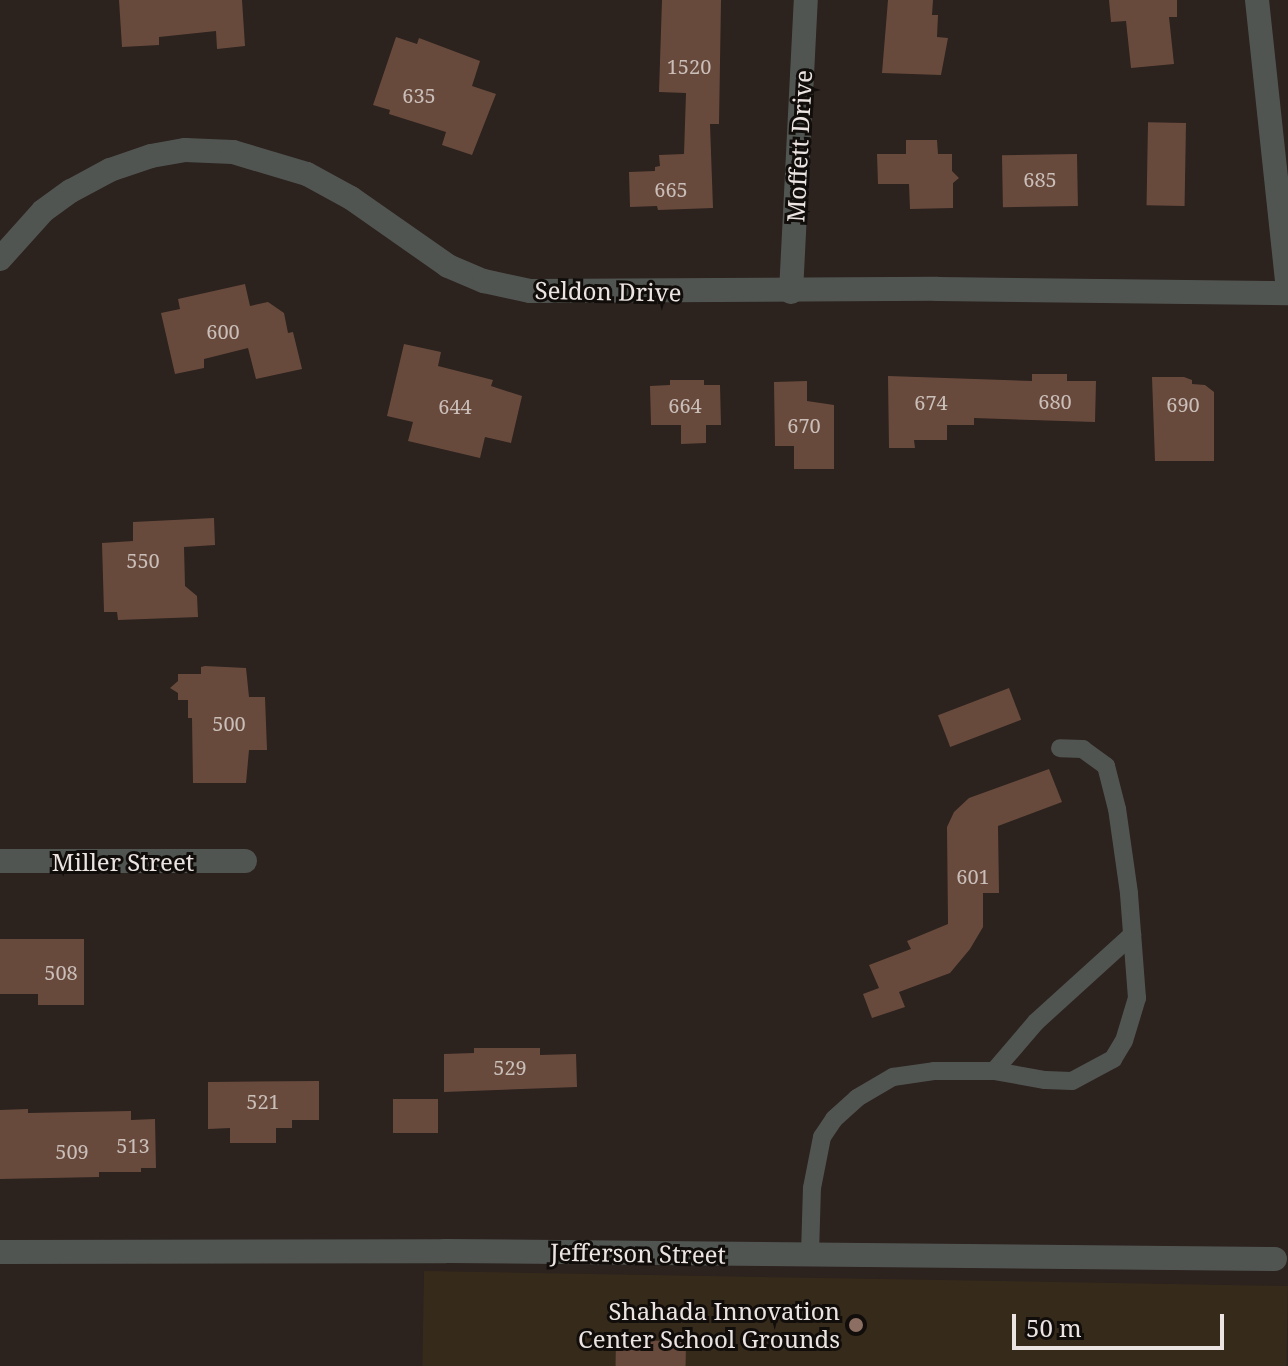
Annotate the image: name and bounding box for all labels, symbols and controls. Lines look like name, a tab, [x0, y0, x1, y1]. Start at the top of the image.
house number: 1520	[667, 54, 711, 78]
street label: Moffett Drive	[781, 69, 817, 223]
house number: 635	[402, 83, 436, 107]
house number: 685	[1023, 167, 1057, 191]
house number: 665	[654, 177, 688, 201]
street label: Seldon Drive	[534, 275, 682, 307]
house number: 600	[206, 319, 240, 343]
house number: 680	[1038, 389, 1072, 413]
house number: 674	[914, 390, 948, 414]
house number: 690	[1166, 392, 1200, 416]
house number: 664	[668, 393, 702, 417]
house number: 644	[438, 394, 472, 418]
house number: 670	[787, 413, 821, 437]
house number: 550	[126, 548, 160, 572]
house number: 500	[212, 711, 246, 735]
street label: Miller Street	[52, 848, 194, 876]
house number: 601	[956, 864, 990, 888]
house number: 508	[44, 960, 78, 984]
house number: 529	[493, 1055, 527, 1079]
house number: 521	[246, 1089, 280, 1113]
house number: 513	[116, 1133, 150, 1157]
house number: 509	[55, 1139, 89, 1163]
street label: Jefferson Street	[550, 1237, 726, 1269]
place label: Shahada Innovation Center School Grounds	[578, 1297, 840, 1353]
scale bar	[1016, 1298, 1228, 1348]
text: 50 m	[1026, 1311, 1082, 1344]
marker: Shahada Innovation Center School Grounds	[847, 1316, 865, 1334]

